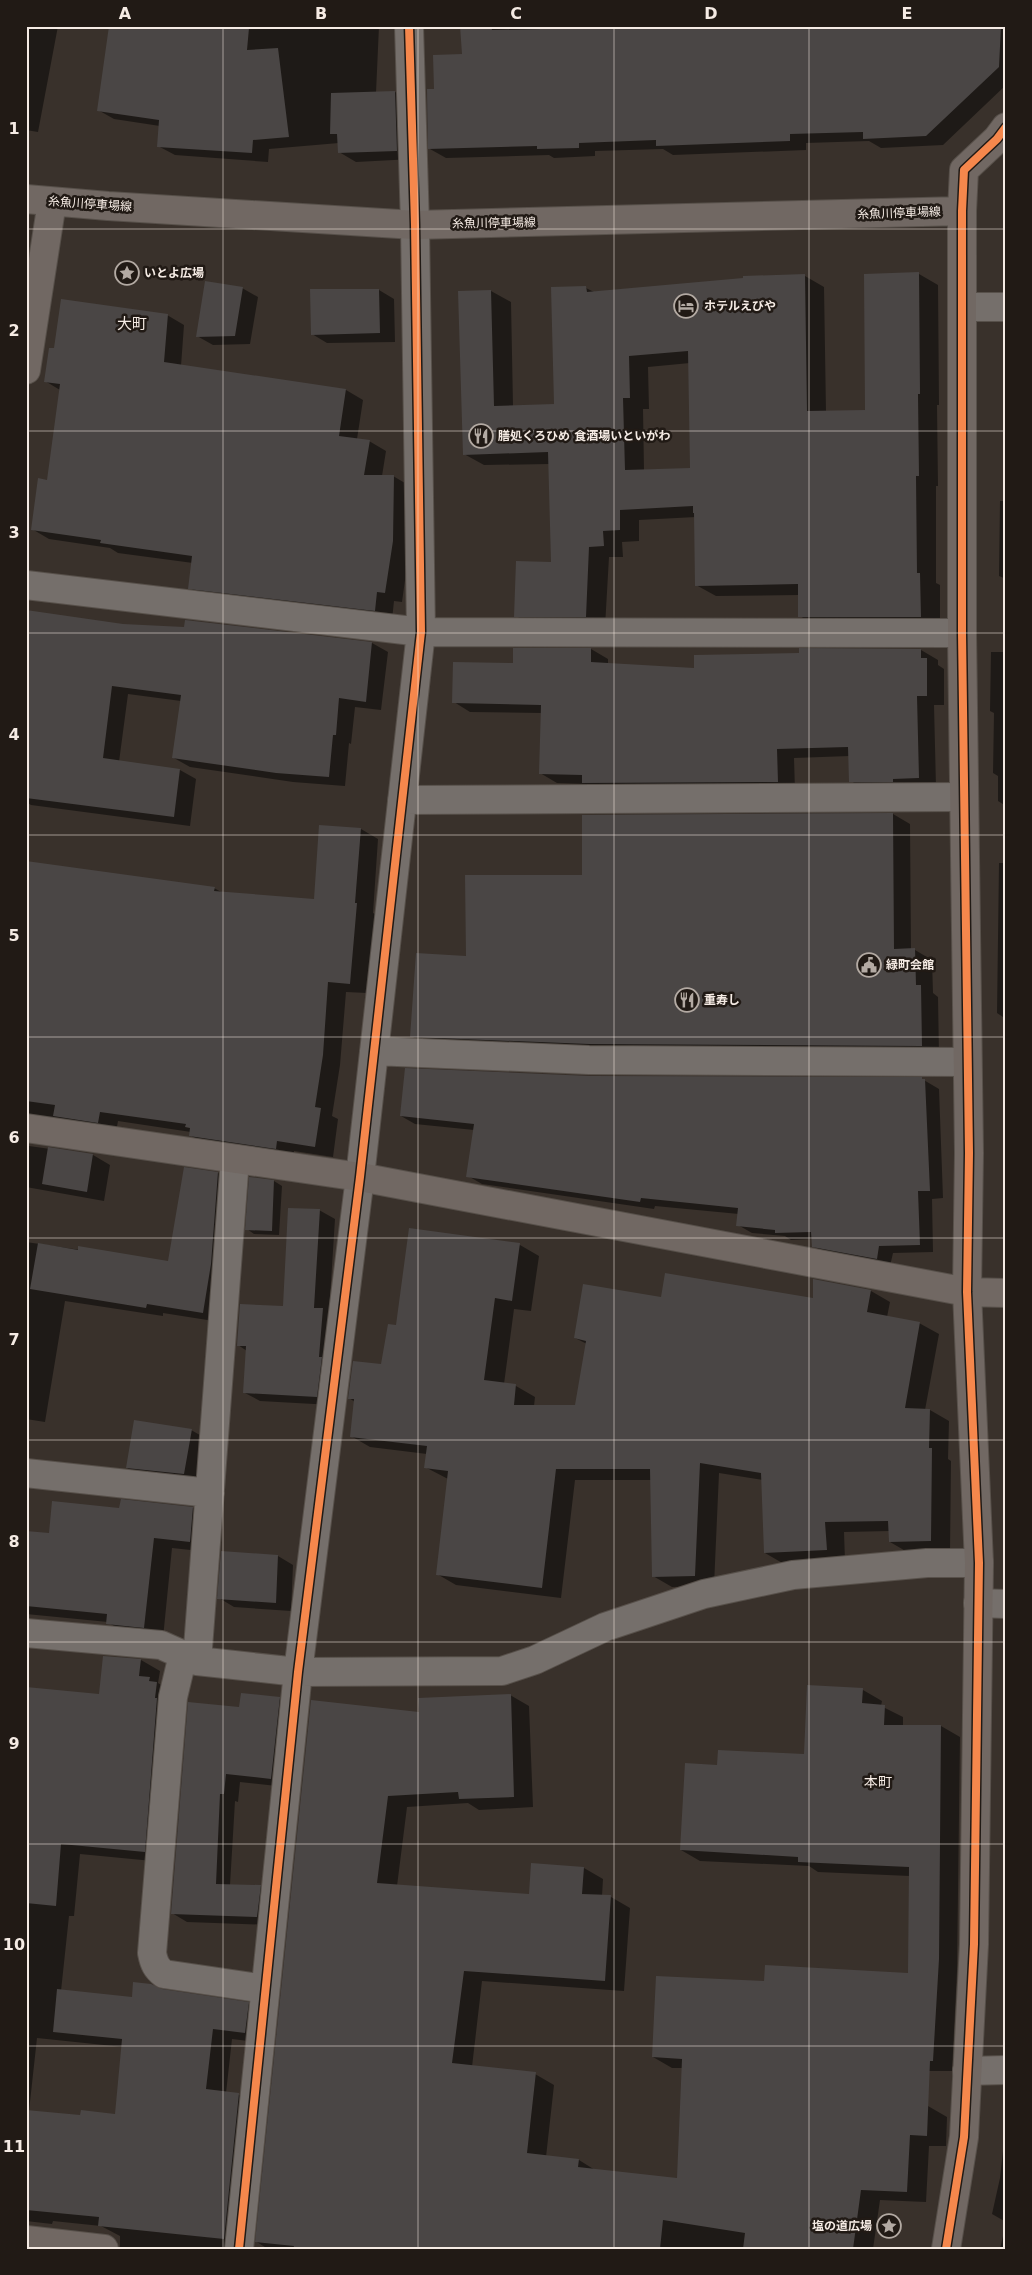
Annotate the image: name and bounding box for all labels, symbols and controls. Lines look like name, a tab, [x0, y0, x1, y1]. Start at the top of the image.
text: A	[119, 4, 132, 23]
text: B	[315, 4, 327, 23]
text: C	[510, 4, 522, 23]
text: D	[704, 4, 718, 23]
text: E	[902, 4, 912, 23]
text: 1	[8, 119, 20, 138]
street label: 糸魚川停車場線	[48, 194, 132, 214]
street label: 糸魚川停車場線	[857, 205, 941, 221]
street label: 糸魚川停車場線	[452, 215, 536, 231]
place icon: いとよ広場	[114, 260, 140, 286]
place label: いとよ広場	[144, 266, 204, 280]
hotel icon: ホテルえびや	[673, 293, 699, 319]
place label: ホテルえびや	[704, 299, 776, 313]
district label: 大町	[117, 315, 147, 333]
text: 2	[8, 321, 20, 340]
restaurant icon: 膳処くろひめ 食酒場いといがわ	[468, 423, 494, 449]
place label: 膳処くろひめ 食酒場いといがわ	[498, 429, 670, 443]
text: 3	[8, 523, 20, 542]
text: 4	[8, 725, 20, 744]
text: 5	[8, 926, 20, 945]
public building icon: 緑町会館	[856, 952, 882, 978]
place label: 緑町会館	[886, 958, 934, 972]
restaurant icon: 重寿し	[674, 987, 700, 1013]
place label: 重寿し	[704, 993, 740, 1007]
text: 6	[8, 1128, 20, 1147]
text: 7	[8, 1330, 20, 1349]
text: 8	[8, 1532, 20, 1551]
text: 9	[8, 1734, 20, 1753]
district label: 本町	[864, 1774, 892, 1790]
text: 10	[3, 1935, 25, 1954]
text: 11	[3, 2137, 25, 2156]
place icon: 塩の道広場	[876, 2213, 902, 2239]
place label: 塩の道広場	[812, 2219, 872, 2233]

